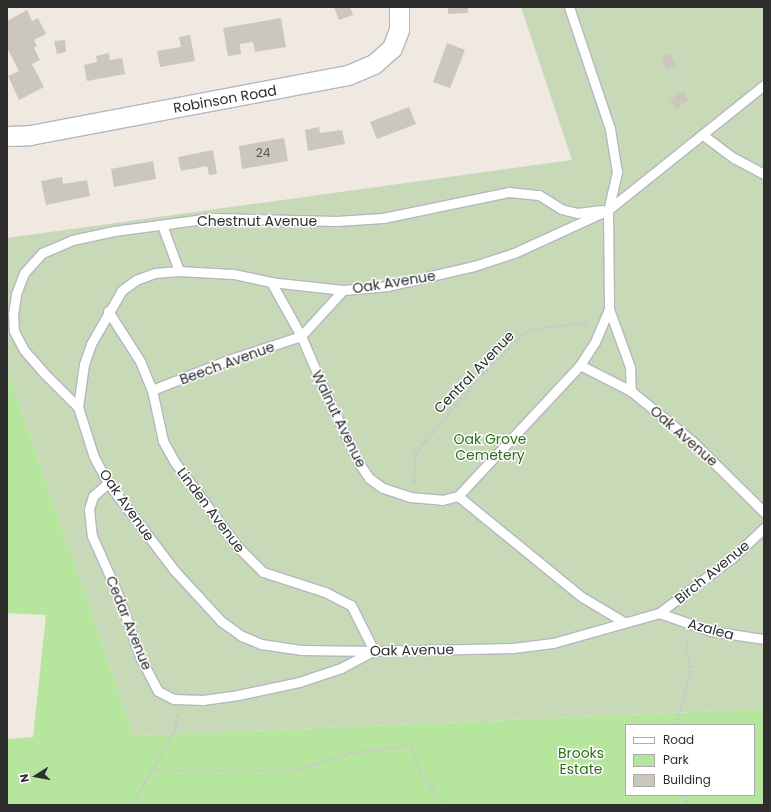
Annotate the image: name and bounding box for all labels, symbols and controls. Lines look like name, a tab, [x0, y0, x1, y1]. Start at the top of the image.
street label: Robinson Road	[172, 82, 278, 116]
house number: 24	[256, 146, 270, 160]
street label: Chestnut Avenue	[197, 213, 317, 229]
street label: Oak Avenue	[351, 267, 437, 297]
street label: Central Avenue	[430, 327, 518, 417]
street label: Beech Avenue	[177, 338, 277, 388]
street label: Walnut Avenue	[308, 368, 370, 470]
street label: Oak Avenue	[647, 402, 721, 470]
park label: Oak Grove Cemetery	[453, 431, 527, 464]
street label: Linden Avenue	[174, 464, 248, 556]
street label: Oak Avenue	[96, 466, 158, 544]
street label: Birch Avenue	[671, 537, 753, 607]
street label: Cedar Avenue	[102, 574, 156, 672]
street label: Azalea	[686, 615, 736, 643]
street label: Oak Avenue	[370, 641, 454, 659]
legend	[625, 724, 755, 796]
text: Road	[663, 731, 694, 748]
park label: Brooks Estate	[558, 745, 604, 778]
text: Park	[663, 751, 689, 768]
north arrow	[16, 756, 56, 796]
text: Building	[663, 771, 711, 788]
text: N	[16, 773, 33, 784]

